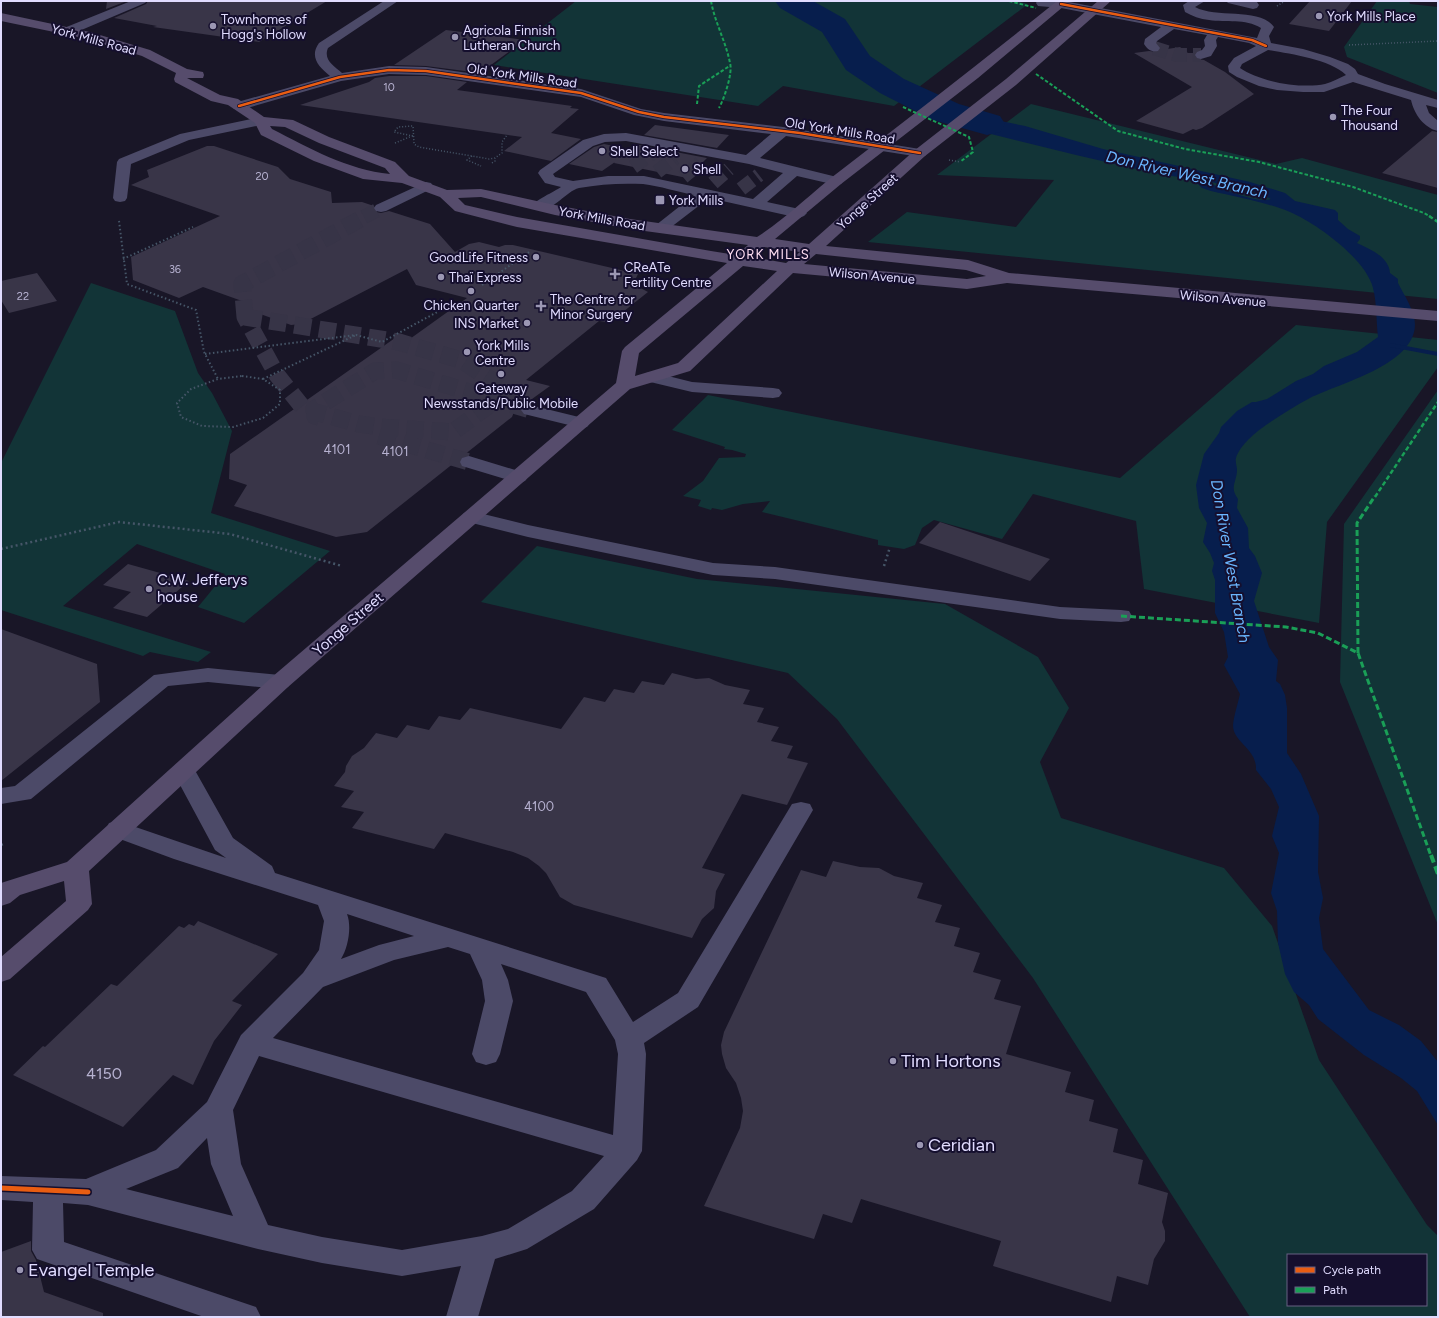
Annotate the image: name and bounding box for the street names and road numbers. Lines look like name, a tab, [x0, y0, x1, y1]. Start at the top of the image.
street label: York Mills Road	[50, 21, 138, 58]
street label: Old York Mills Road	[466, 60, 578, 91]
street label: Old York Mills Road	[784, 114, 896, 147]
street label: Yonge Street	[834, 170, 901, 232]
street label: York Mills Road	[558, 204, 646, 233]
street label: Wilson Avenue	[828, 264, 916, 287]
street label: Wilson Avenue	[1179, 287, 1267, 310]
street label: Yonge Street	[309, 588, 387, 660]

